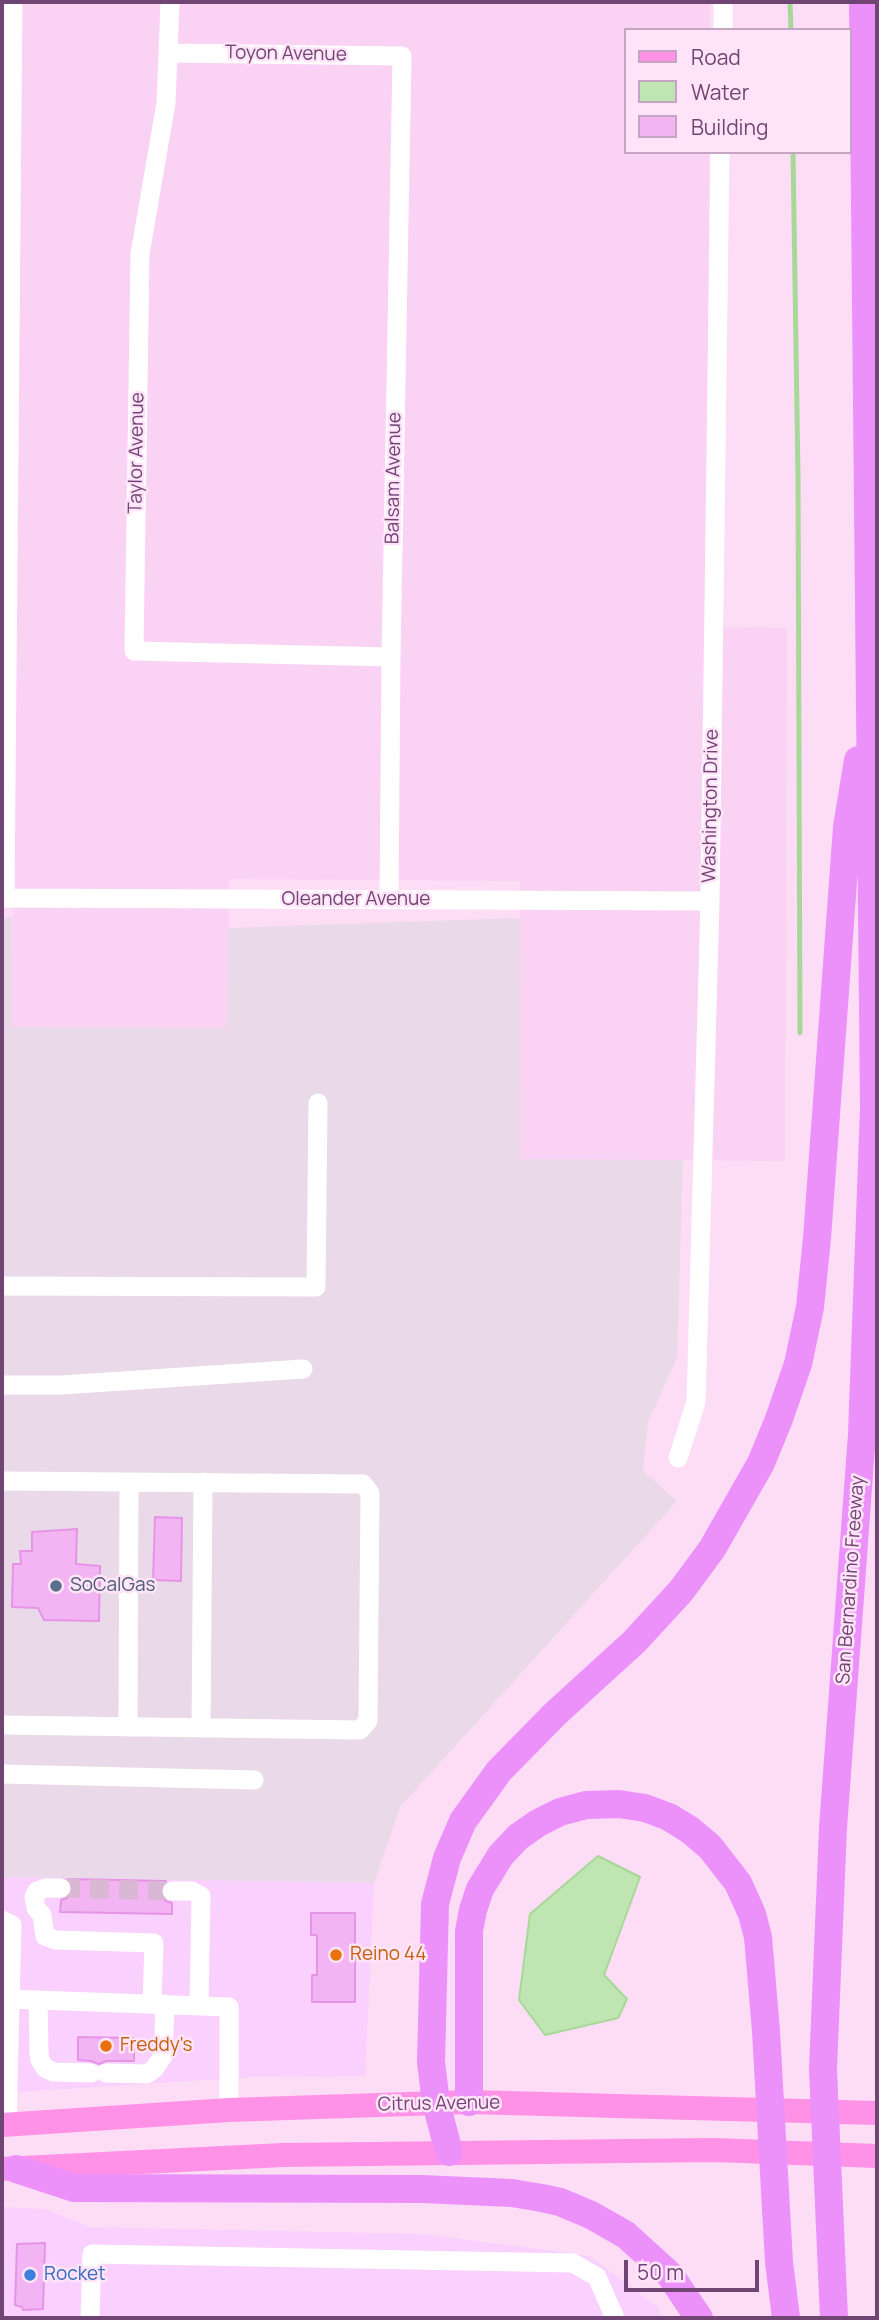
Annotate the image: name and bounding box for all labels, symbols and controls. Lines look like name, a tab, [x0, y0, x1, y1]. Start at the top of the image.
legend	[624, 28, 851, 154]
street label: Toyon Avenue	[225, 42, 347, 66]
text: Road	[691, 43, 741, 71]
text: Water	[691, 78, 749, 106]
text: Building	[691, 113, 768, 141]
street label: Taylor Avenue	[125, 392, 149, 514]
street label: Balsam Avenue	[381, 412, 407, 544]
street label: Washington Drive	[698, 729, 724, 883]
street label: Oleander Avenue	[282, 889, 430, 911]
street label: San Bernardino Freeway	[832, 1475, 870, 1685]
place label: SoCalGas	[70, 1575, 155, 1597]
marker: SoCalGas	[48, 1578, 64, 1594]
place label: Reino 44	[350, 1944, 426, 1966]
marker: Reino 44	[328, 1947, 344, 1963]
place label: Freddy's	[120, 2035, 192, 2057]
marker: Freddy's	[98, 2038, 114, 2054]
street label: Citrus Avenue	[378, 2092, 500, 2116]
scale bar	[627, 2246, 762, 2290]
text: 50 m	[637, 2258, 684, 2286]
place label: Rocket	[44, 2264, 106, 2286]
marker: Rocket	[22, 2267, 38, 2283]

